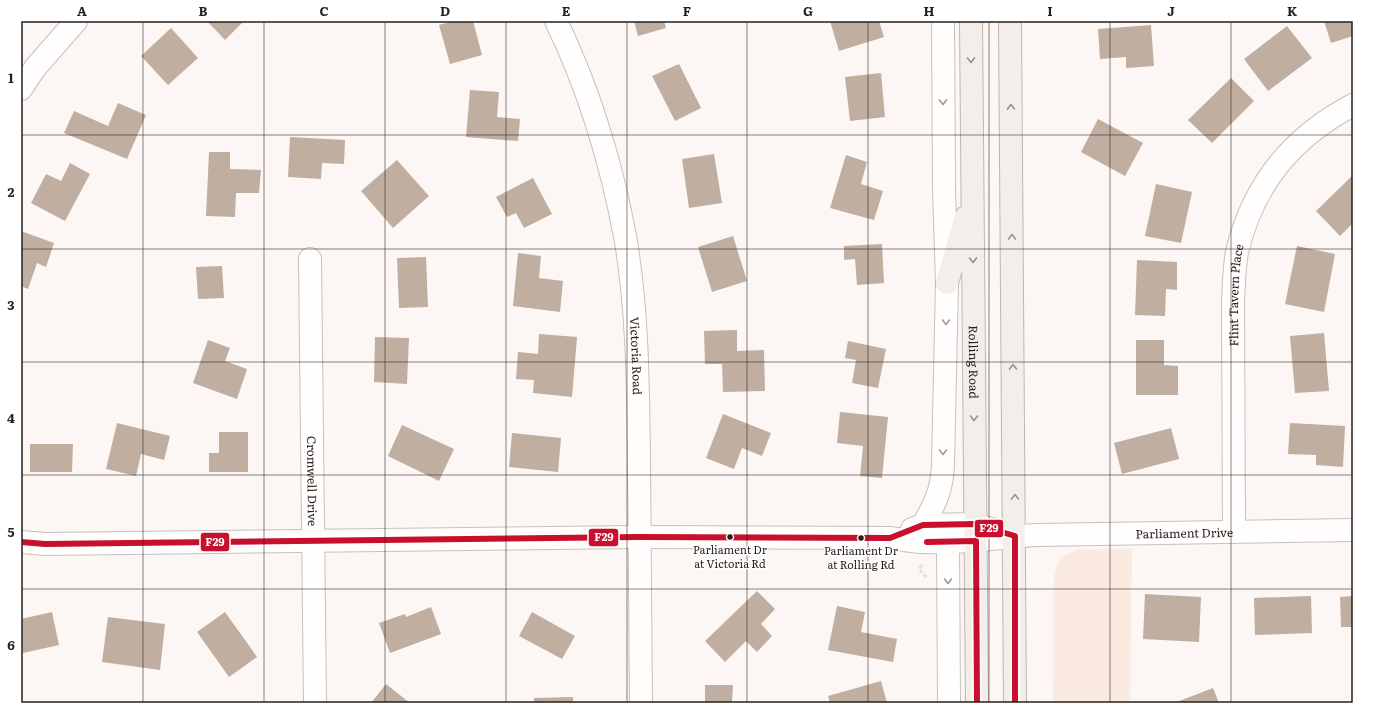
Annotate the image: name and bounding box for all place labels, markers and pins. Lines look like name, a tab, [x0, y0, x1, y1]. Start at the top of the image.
marker: Parliament Dr at Victoria Rd	[725, 532, 735, 542]
marker: Parliament Dr at Rolling Rd	[856, 533, 866, 543]
place label: Parliament Dr at Victoria Rd	[693, 541, 768, 571]
place label: Parliament Dr at Rolling Rd	[824, 542, 899, 572]

